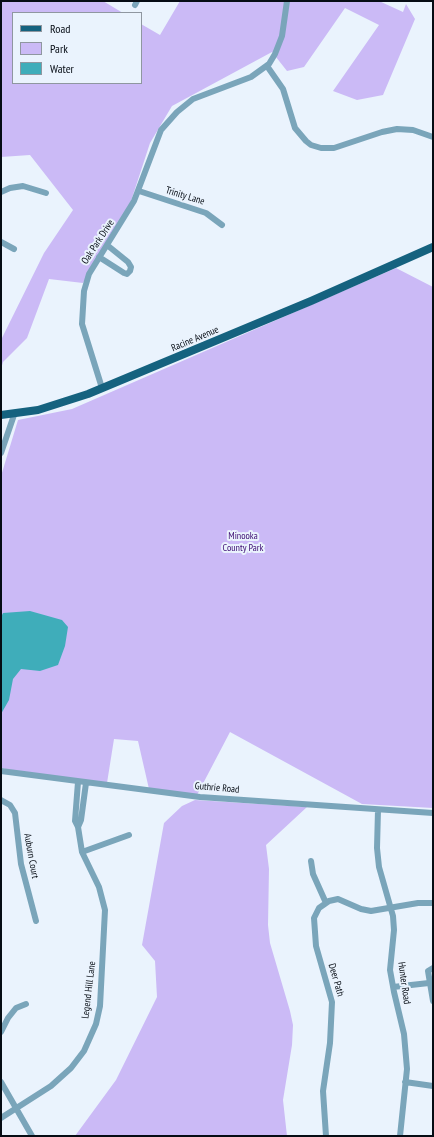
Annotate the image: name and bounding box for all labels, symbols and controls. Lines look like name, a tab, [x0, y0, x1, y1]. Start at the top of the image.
legend	[12, 12, 142, 84]
text: Road	[50, 21, 70, 36]
text: Park	[50, 41, 68, 56]
text: Water	[50, 61, 74, 76]
street label: Trinity Lane	[164, 184, 206, 208]
street label: Oak Park Drive	[79, 217, 117, 267]
street label: Racine Avenue	[169, 324, 221, 354]
park label: Minooka County Park	[223, 530, 263, 554]
street label: Guthrie Road	[194, 780, 240, 796]
street label: Auburn Court	[21, 832, 41, 880]
street label: Legend Hill Lane	[80, 961, 98, 1019]
street label: Hunter Road	[395, 961, 413, 1005]
street label: Deer Path	[326, 962, 346, 998]

